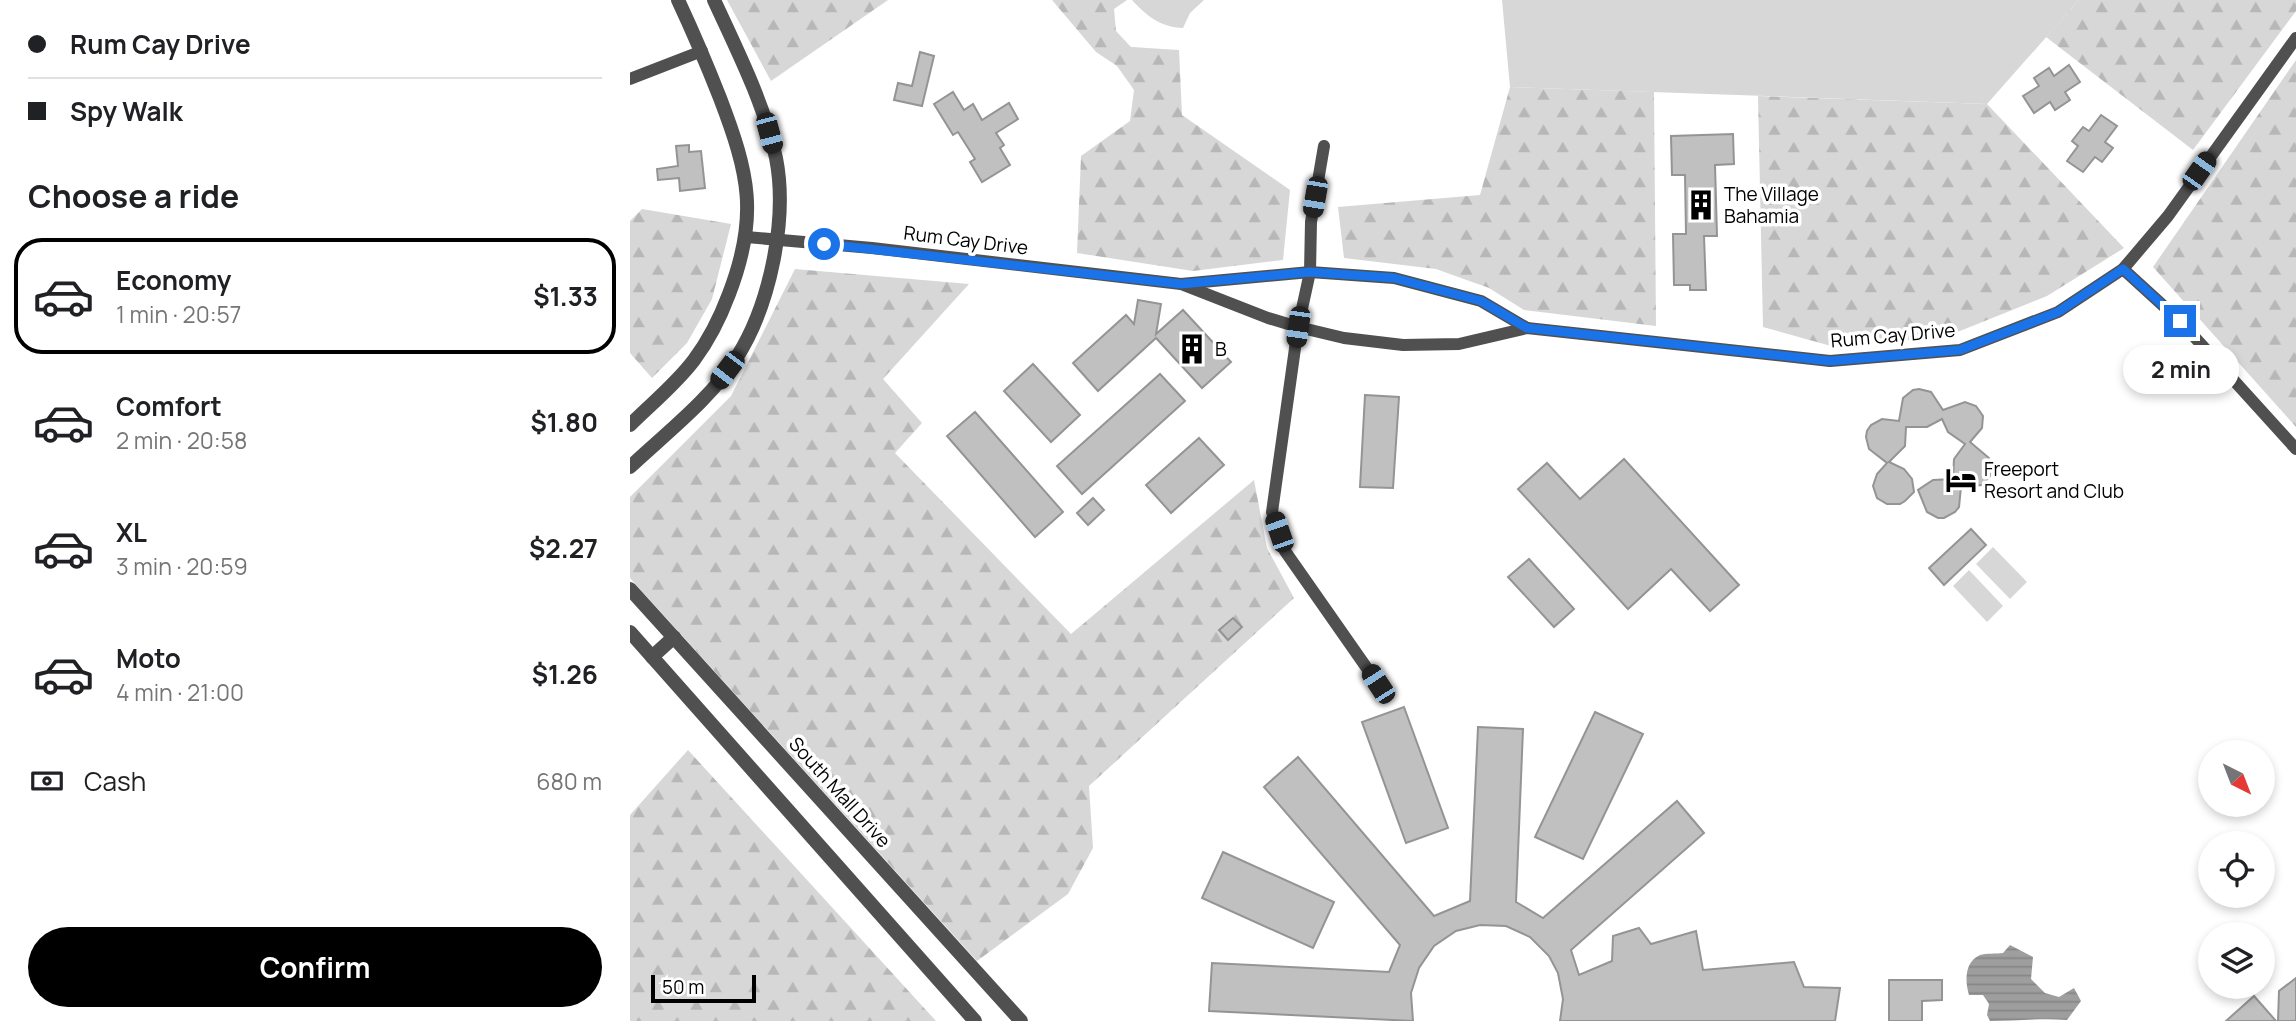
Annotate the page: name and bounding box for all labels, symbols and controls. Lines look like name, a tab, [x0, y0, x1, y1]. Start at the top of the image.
text: Rum Cay Drive	[70, 26, 251, 62]
text: Spy Walk	[70, 93, 183, 129]
car	[754, 110, 785, 156]
car	[2179, 148, 2220, 194]
text: Choose a ride	[28, 174, 239, 218]
car	[1302, 174, 1329, 220]
place label: The Village Bahamia	[1724, 181, 1819, 229]
building icon: The Village Bahamia	[1684, 188, 1718, 222]
street label: Rum Cay Drive	[902, 219, 1030, 261]
route start	[808, 228, 840, 260]
text: Economy	[116, 262, 231, 298]
icon: car	[32, 265, 95, 328]
text: $1.33	[533, 278, 598, 314]
text: 1 min · 20:57	[116, 298, 241, 330]
car	[1285, 305, 1312, 349]
route end	[2164, 305, 2196, 337]
street label: Rum Cay Drive	[1830, 317, 1956, 353]
building icon: B	[1175, 332, 1209, 366]
place label: B	[1215, 336, 1227, 362]
callout: 2 min	[2122, 346, 2238, 394]
car	[706, 347, 749, 393]
text: 2 min	[2151, 353, 2211, 385]
text: Comfort	[116, 388, 222, 424]
icon: car	[32, 391, 95, 454]
text: $1.80	[530, 404, 598, 440]
text: 2 min · 20:58	[116, 424, 247, 456]
place label: Freeport Resort and Club	[1984, 456, 2124, 504]
hotel icon: Freeport Resort and Club	[1944, 463, 1978, 497]
car	[1263, 509, 1296, 555]
text: XL	[116, 514, 147, 550]
icon: car	[32, 517, 95, 580]
text: $2.27	[529, 530, 598, 566]
text: 3 min · 20:59	[116, 550, 248, 582]
text: Moto	[116, 640, 181, 676]
icon: car	[32, 643, 95, 706]
text: $1.26	[532, 656, 598, 692]
car	[1358, 661, 1399, 707]
text: 4 min · 21:00	[116, 676, 244, 708]
street label: South Mall Drive	[783, 731, 897, 853]
north arrow	[2198, 740, 2275, 817]
map controls	[2198, 740, 2275, 999]
icon: cash	[28, 762, 66, 800]
text: Cash	[84, 763, 146, 799]
text: 680 m	[536, 765, 602, 797]
button: locate	[2198, 831, 2275, 908]
button: layers	[2198, 922, 2275, 999]
button: Confirm	[28, 927, 602, 1007]
scale bar	[651, 972, 756, 1004]
text: 50 m	[662, 974, 704, 1000]

